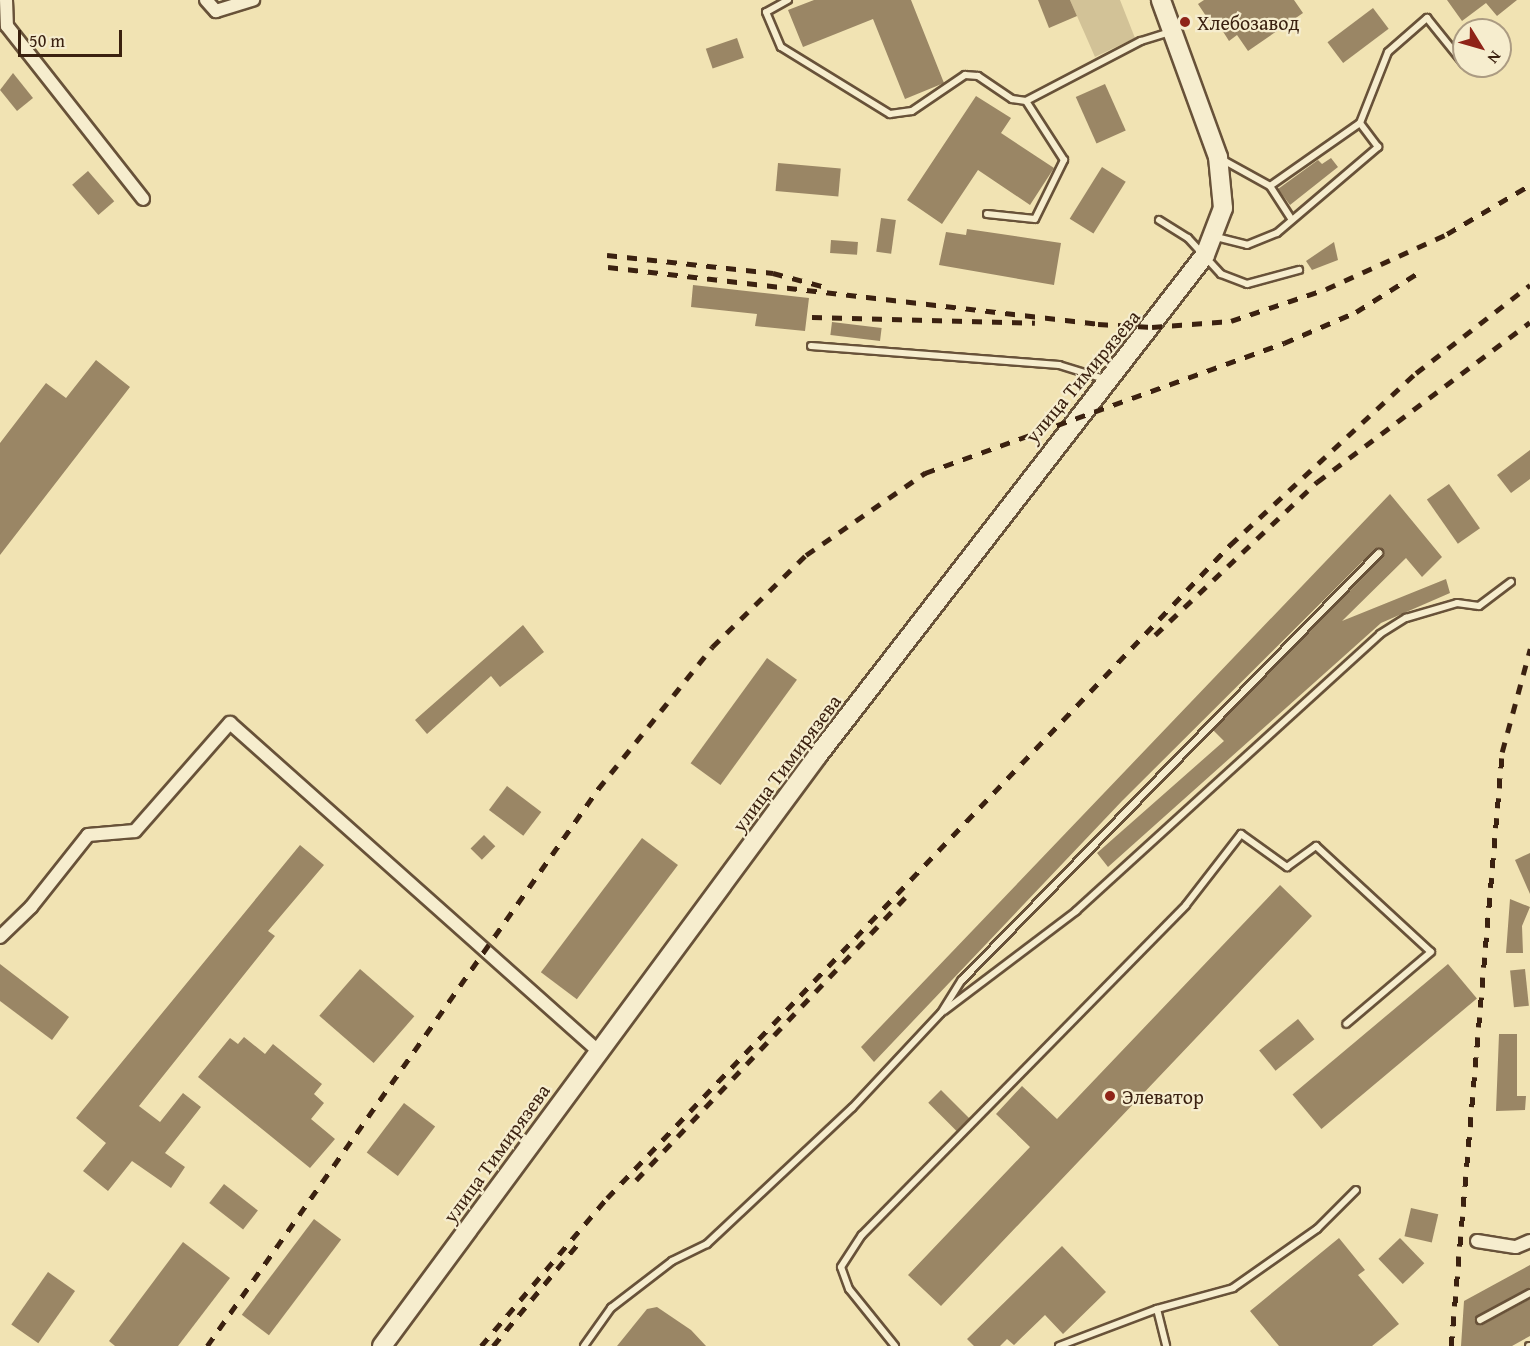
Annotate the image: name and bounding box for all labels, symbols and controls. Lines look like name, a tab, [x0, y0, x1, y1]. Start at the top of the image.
place label: Хлебозавод	[1197, 10, 1299, 34]
marker: Хлебозавод	[1178, 15, 1192, 29]
scale bar	[21, 18, 124, 56]
north arrow	[1452, 18, 1512, 78]
text: 50 m	[29, 27, 65, 54]
text: N	[1482, 46, 1508, 69]
street label: улица Тимирязева	[1019, 305, 1145, 447]
street label: улица Тимирязева	[726, 690, 846, 836]
street label: улица Тимирязева	[438, 1079, 554, 1227]
place label: Элеватор	[1122, 1084, 1204, 1108]
marker: Элеватор	[1103, 1089, 1117, 1103]

